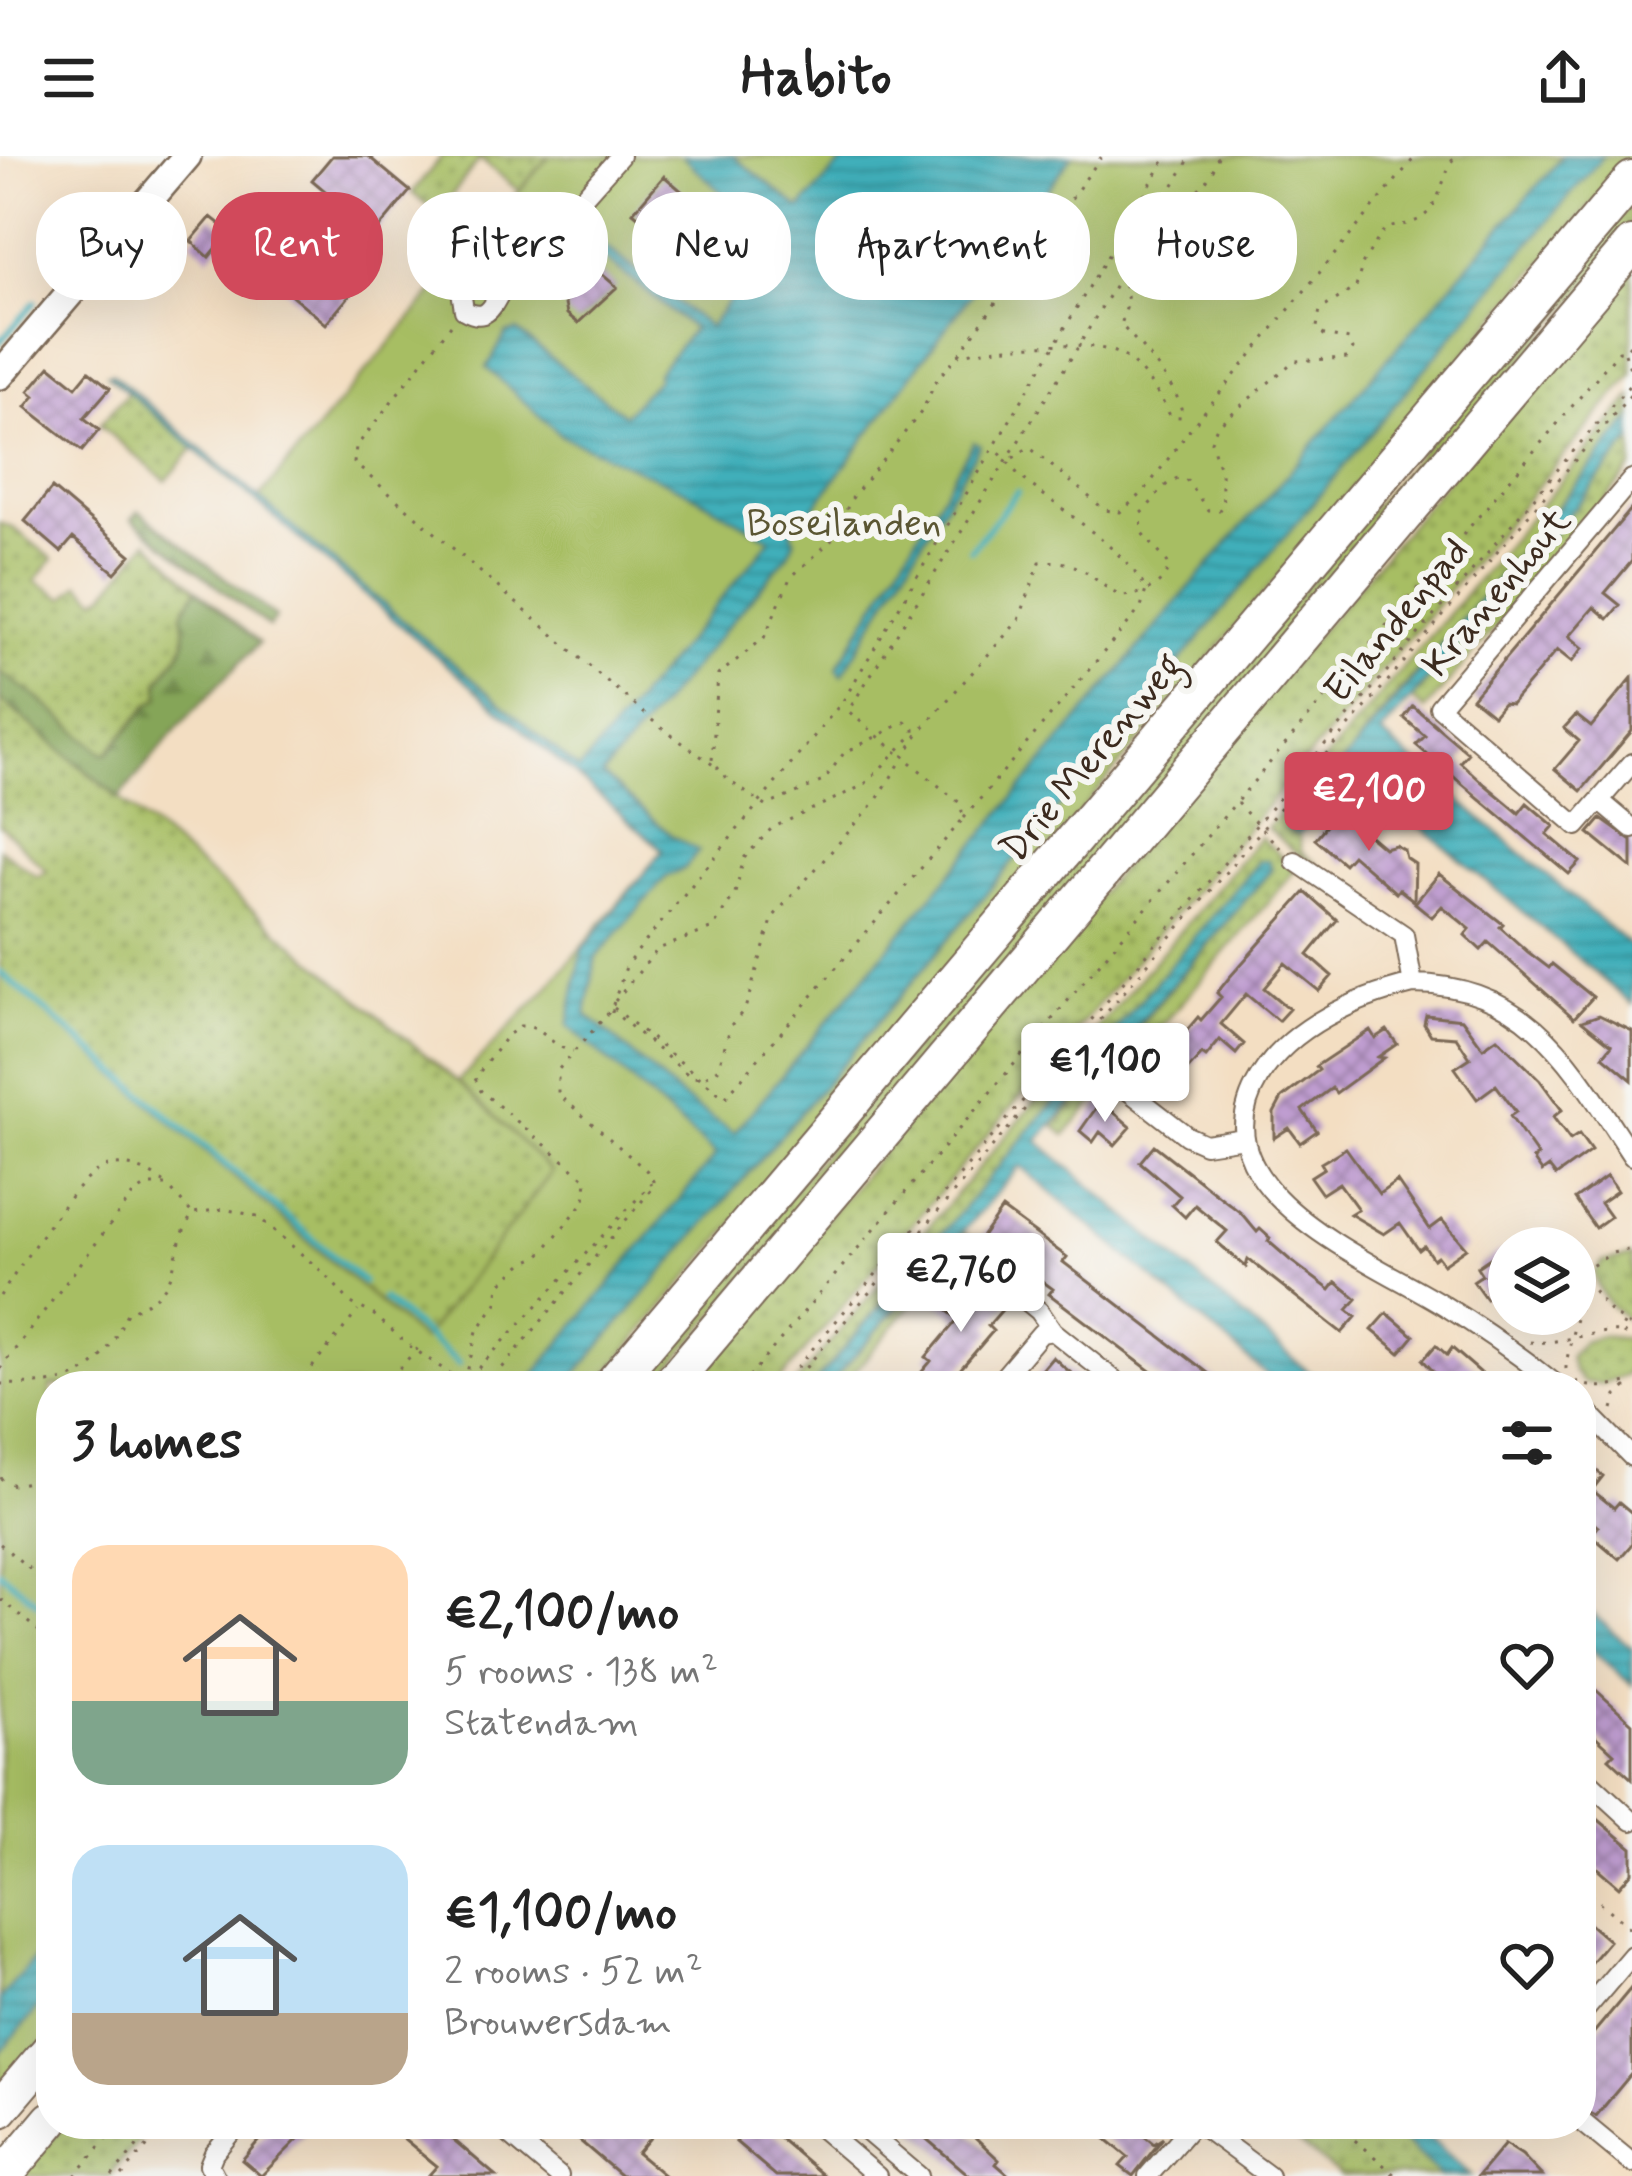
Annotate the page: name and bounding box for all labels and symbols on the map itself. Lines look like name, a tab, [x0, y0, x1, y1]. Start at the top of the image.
street label: Kranenhout	[1412, 498, 1583, 689]
park label: Boseilanden	[747, 499, 941, 550]
street label: Eilandenpad	[1314, 528, 1482, 715]
street label: Drie Merenweg	[990, 643, 1198, 876]
pin: €2,100	[1271, 752, 1467, 854]
pin: €1,100	[1007, 1023, 1203, 1125]
pin: €2,760	[863, 1233, 1059, 1335]

